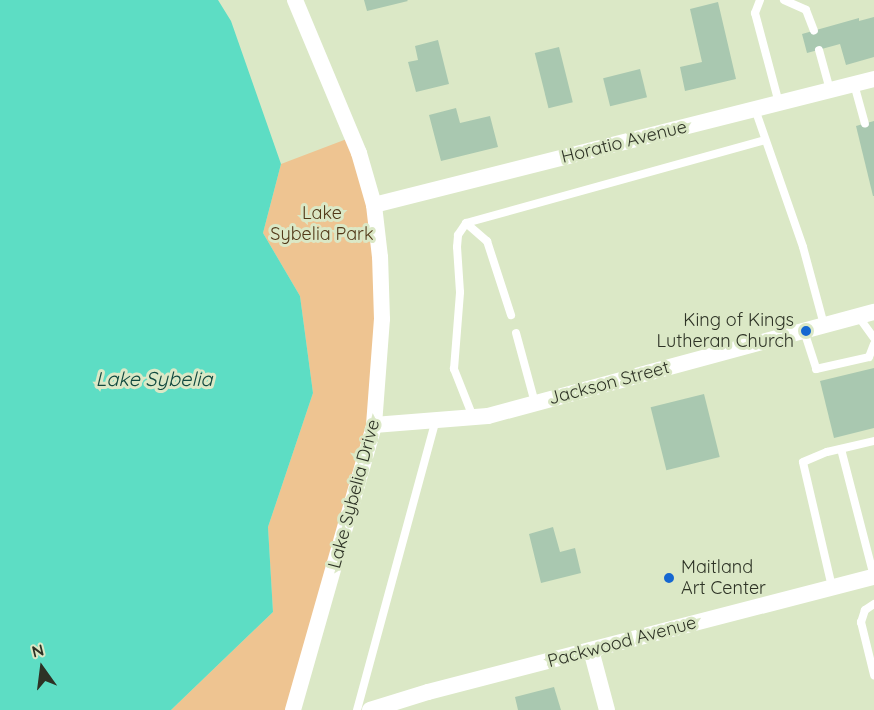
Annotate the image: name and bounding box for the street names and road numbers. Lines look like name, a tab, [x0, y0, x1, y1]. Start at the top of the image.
street label: Horatio Avenue	[559, 116, 689, 168]
street label: Jackson Street	[546, 357, 672, 409]
street label: Lake Sybelia Drive	[324, 417, 384, 571]
street label: Packwood Avenue	[545, 612, 699, 672]

